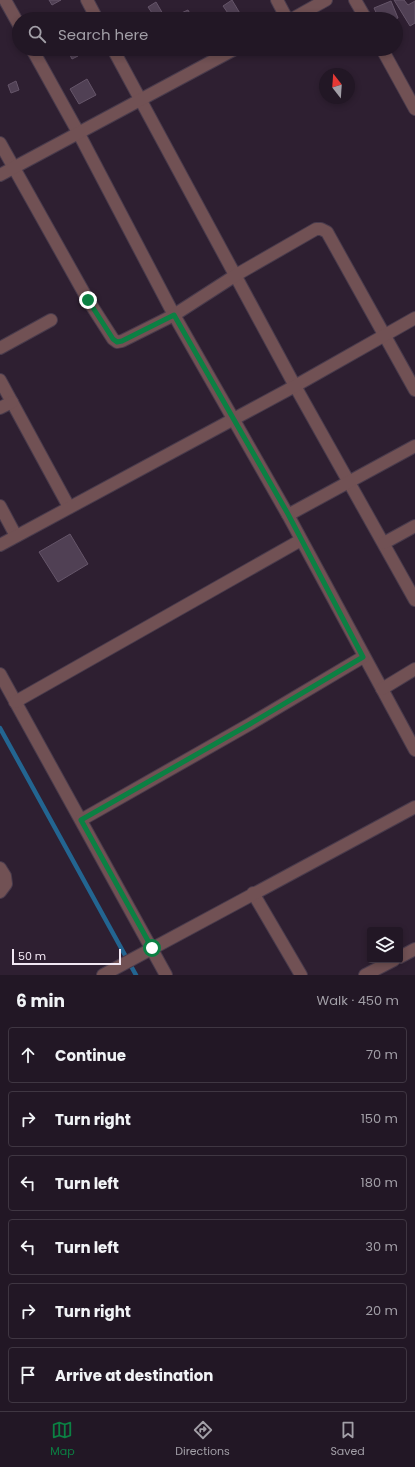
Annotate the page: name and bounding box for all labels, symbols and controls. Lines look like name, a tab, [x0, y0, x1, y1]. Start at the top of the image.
search box	[12, 12, 403, 56]
icon: search	[26, 23, 48, 45]
text: Search here	[58, 24, 148, 45]
north arrow	[319, 68, 355, 104]
route end	[79, 291, 97, 309]
map controls	[367, 927, 403, 963]
button: layers	[367, 927, 403, 963]
route start	[143, 939, 161, 957]
scale bar	[12, 947, 121, 966]
text: 50 m	[18, 948, 46, 964]
text: 6 min	[16, 989, 65, 1013]
text: Walk · 450 m	[317, 991, 399, 1010]
icon: ahead	[17, 1044, 39, 1066]
text: Continue	[55, 1045, 126, 1066]
text: 70 m	[366, 1045, 398, 1064]
icon: right	[17, 1108, 39, 1130]
text: Turn right	[55, 1109, 131, 1130]
text: 150 m	[361, 1109, 398, 1128]
icon: left	[17, 1172, 39, 1194]
text: Turn left	[55, 1173, 119, 1194]
text: 180 m	[361, 1173, 398, 1192]
icon: left	[17, 1236, 39, 1258]
text: Turn left	[55, 1237, 119, 1258]
text: 30 m	[365, 1237, 398, 1256]
icon: right	[17, 1300, 39, 1322]
text: Turn right	[55, 1301, 131, 1322]
text: 20 m	[365, 1301, 398, 1320]
icon: arrive	[17, 1364, 39, 1386]
text: Arrive at destination	[55, 1365, 213, 1386]
tab: Map	[50, 1419, 75, 1460]
tab: Directions	[175, 1419, 230, 1460]
tab: Saved	[330, 1419, 365, 1460]

